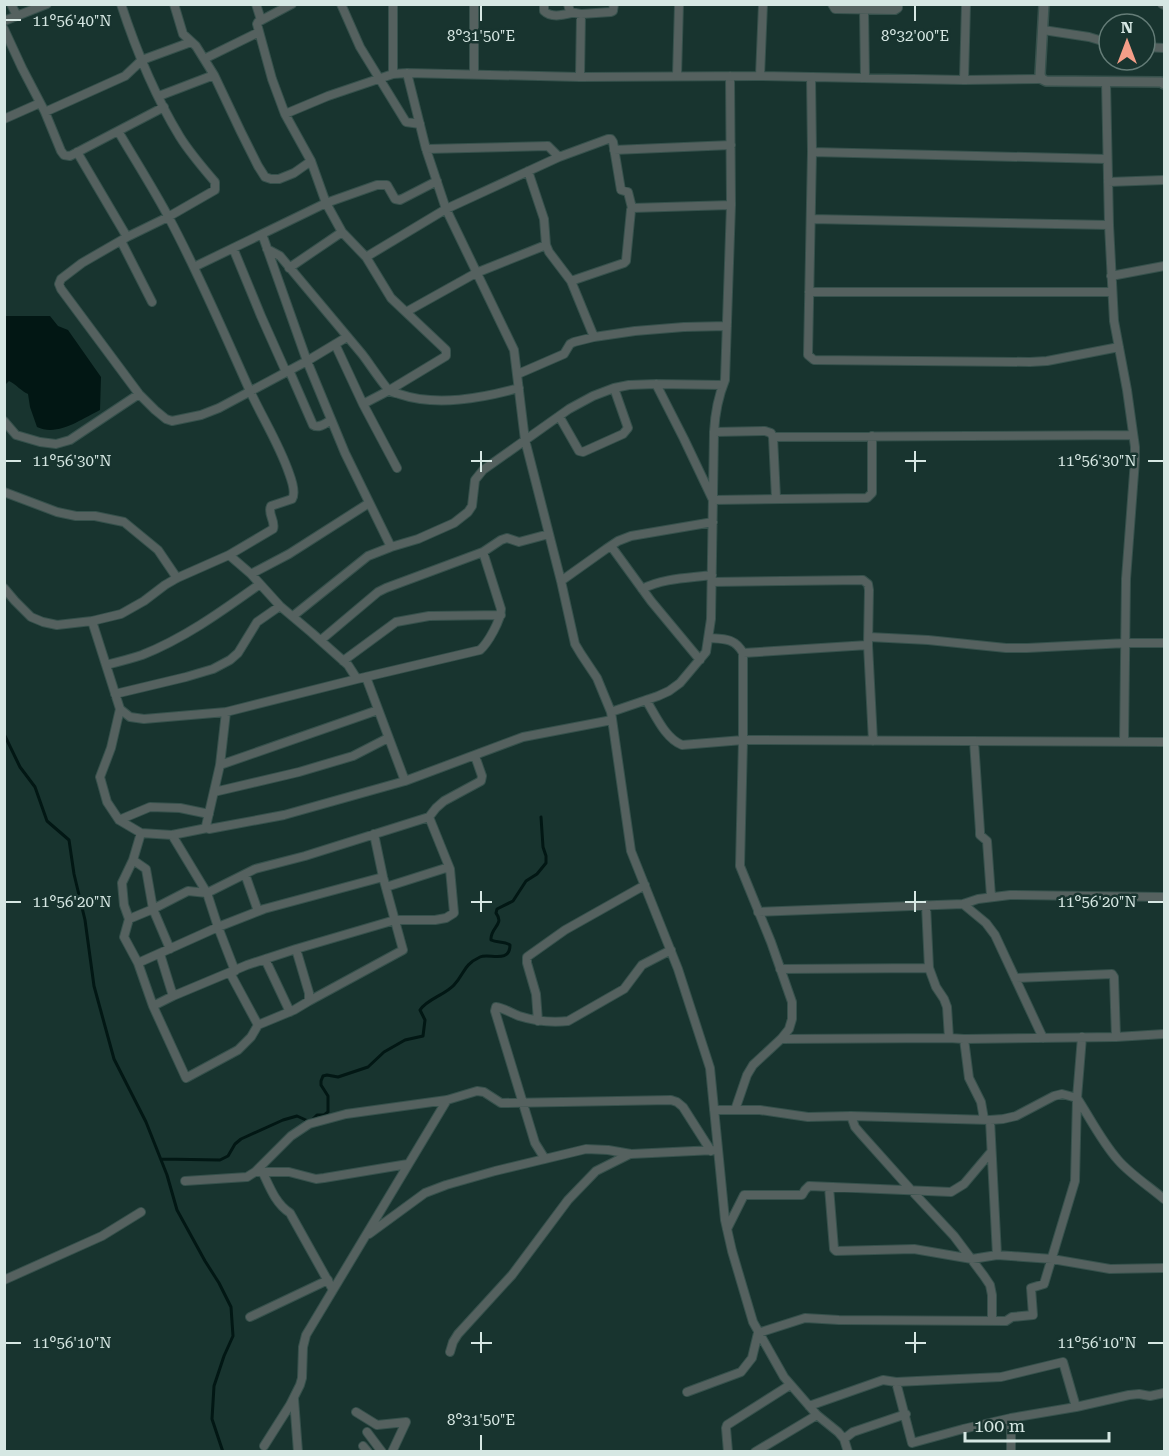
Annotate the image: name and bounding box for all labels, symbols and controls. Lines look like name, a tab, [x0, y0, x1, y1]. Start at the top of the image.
text: 11°56'40"N	[32, 12, 112, 30]
north arrow	[1097, 12, 1157, 72]
text: N	[1121, 18, 1133, 37]
text: 8°31'50"E	[447, 27, 515, 45]
text: 8°32'00"E	[881, 27, 949, 45]
text: 11°56'30"N	[32, 452, 112, 470]
text: 11°56'30"N	[1057, 452, 1137, 470]
text: 11°56'20"N	[32, 893, 112, 911]
text: 11°56'20"N	[1057, 893, 1137, 911]
text: 11°56'10"N	[32, 1334, 112, 1352]
text: 11°56'10"N	[1057, 1334, 1137, 1352]
scale bar	[965, 1405, 1109, 1443]
text: 8°31'50"E	[447, 1411, 515, 1429]
text: 100 m	[974, 1415, 1025, 1436]

